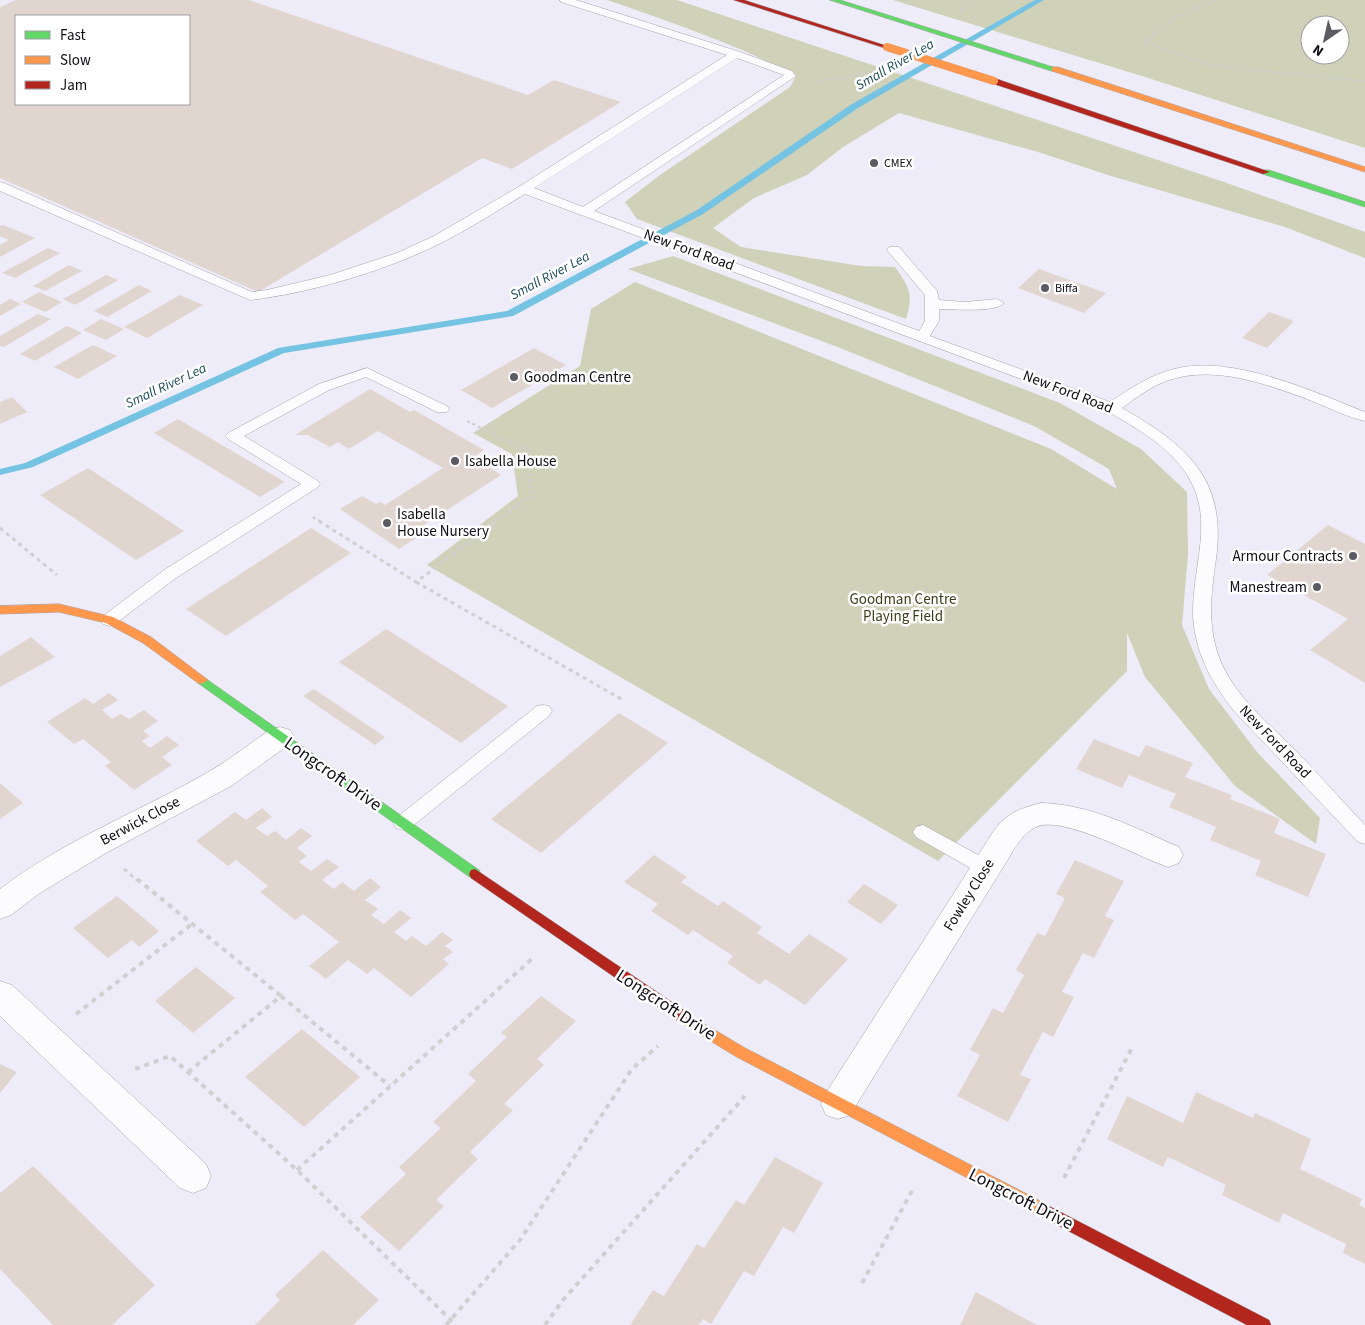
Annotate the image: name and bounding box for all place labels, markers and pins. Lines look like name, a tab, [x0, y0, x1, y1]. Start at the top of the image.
place label: CMEX	[884, 155, 912, 172]
marker: CMEX	[868, 157, 880, 169]
place label: Biffa	[1055, 280, 1078, 297]
marker: Biffa	[1039, 282, 1051, 294]
place label: Goodman Centre	[524, 367, 631, 388]
marker: Goodman Centre	[508, 371, 520, 383]
place label: Isabella House	[465, 451, 557, 472]
marker: Isabella House	[449, 455, 461, 467]
place label: Isabella House Nursery	[397, 504, 489, 542]
marker: Isabella House Nursery	[381, 517, 393, 529]
place label: Armour Contracts	[1232, 546, 1343, 567]
marker: Armour Contracts	[1347, 550, 1359, 562]
place label: Manestream	[1230, 577, 1307, 598]
marker: Manestream	[1311, 581, 1323, 593]

